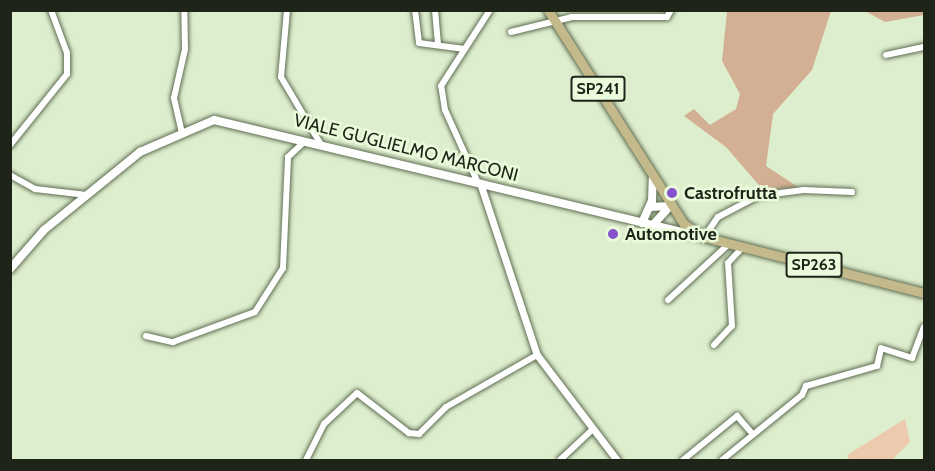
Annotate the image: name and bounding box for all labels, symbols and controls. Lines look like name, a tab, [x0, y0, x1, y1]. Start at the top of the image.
road number: SP241	[570, 76, 626, 102]
street label: VIALE GUGLIELMO MARCONI	[292, 110, 520, 186]
place label: Castrofrutta	[684, 182, 777, 204]
marker: Castrofrutta	[665, 186, 679, 200]
place label: Automotive	[625, 223, 717, 245]
marker: Automotive	[606, 227, 620, 241]
road number: SP263	[786, 252, 842, 278]

